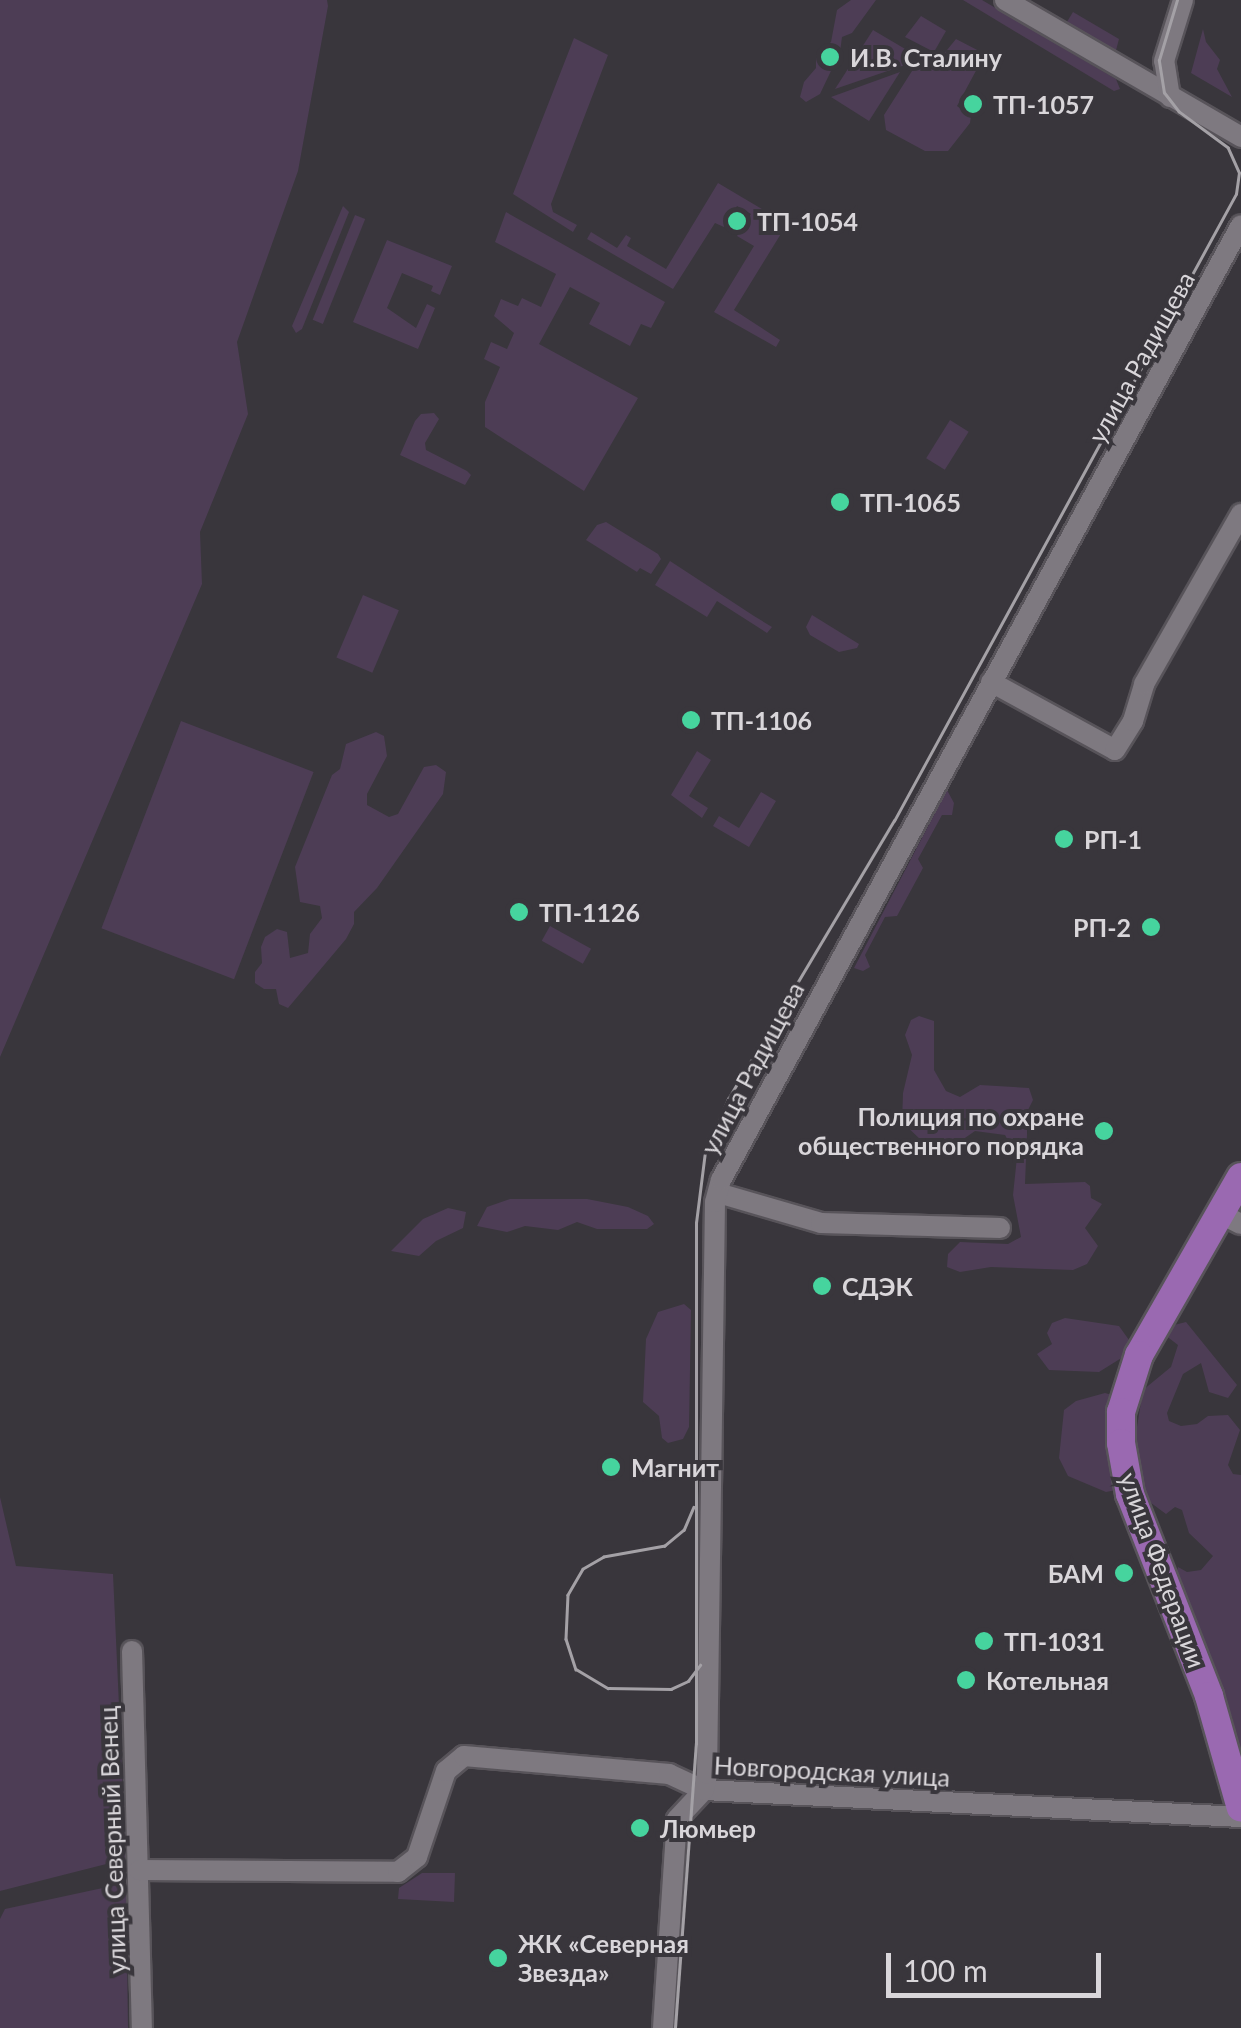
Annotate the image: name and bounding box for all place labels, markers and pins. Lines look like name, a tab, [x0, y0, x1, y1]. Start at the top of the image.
place label: И.В. Сталину	[850, 42, 1002, 72]
marker: И.В. Сталину	[819, 46, 841, 68]
place label: ТП-1057	[993, 89, 1094, 119]
marker: ТП-1057	[962, 93, 984, 115]
place label: ТП-1054	[757, 206, 858, 236]
marker: ТП-1054	[726, 210, 748, 232]
place label: ТП-1065	[860, 487, 961, 517]
marker: ТП-1065	[829, 491, 851, 513]
place label: ТП-1106	[711, 705, 812, 735]
marker: ТП-1106	[680, 709, 702, 731]
place label: РП-1	[1084, 824, 1142, 854]
marker: РП-1	[1053, 828, 1075, 850]
place label: ТП-1126	[539, 897, 640, 927]
marker: ТП-1126	[508, 901, 530, 923]
place label: РП-2	[1073, 912, 1131, 942]
marker: РП-2	[1140, 916, 1162, 938]
place label: Полиция по охране общественного порядка	[798, 1102, 1084, 1161]
marker: Полиция по охране общественного порядка	[1093, 1120, 1115, 1142]
place label: СДЭК	[842, 1271, 913, 1301]
marker: СДЭК	[811, 1275, 833, 1297]
place label: Магнит	[631, 1452, 719, 1482]
marker: Магнит	[600, 1456, 622, 1478]
place label: БАМ	[1048, 1558, 1104, 1588]
marker: БАМ	[1113, 1562, 1135, 1584]
place label: ТП-1031	[1004, 1626, 1105, 1656]
marker: ТП-1031	[973, 1630, 995, 1652]
place label: Котельная	[986, 1665, 1109, 1695]
marker: Котельная	[955, 1669, 977, 1691]
place label: Люмьер	[660, 1813, 756, 1843]
marker: Люмьер	[629, 1817, 651, 1839]
place label: ЖК «Северная Звезда»	[518, 1929, 689, 1988]
marker: ЖК «Северная Звезда»	[487, 1947, 509, 1969]

